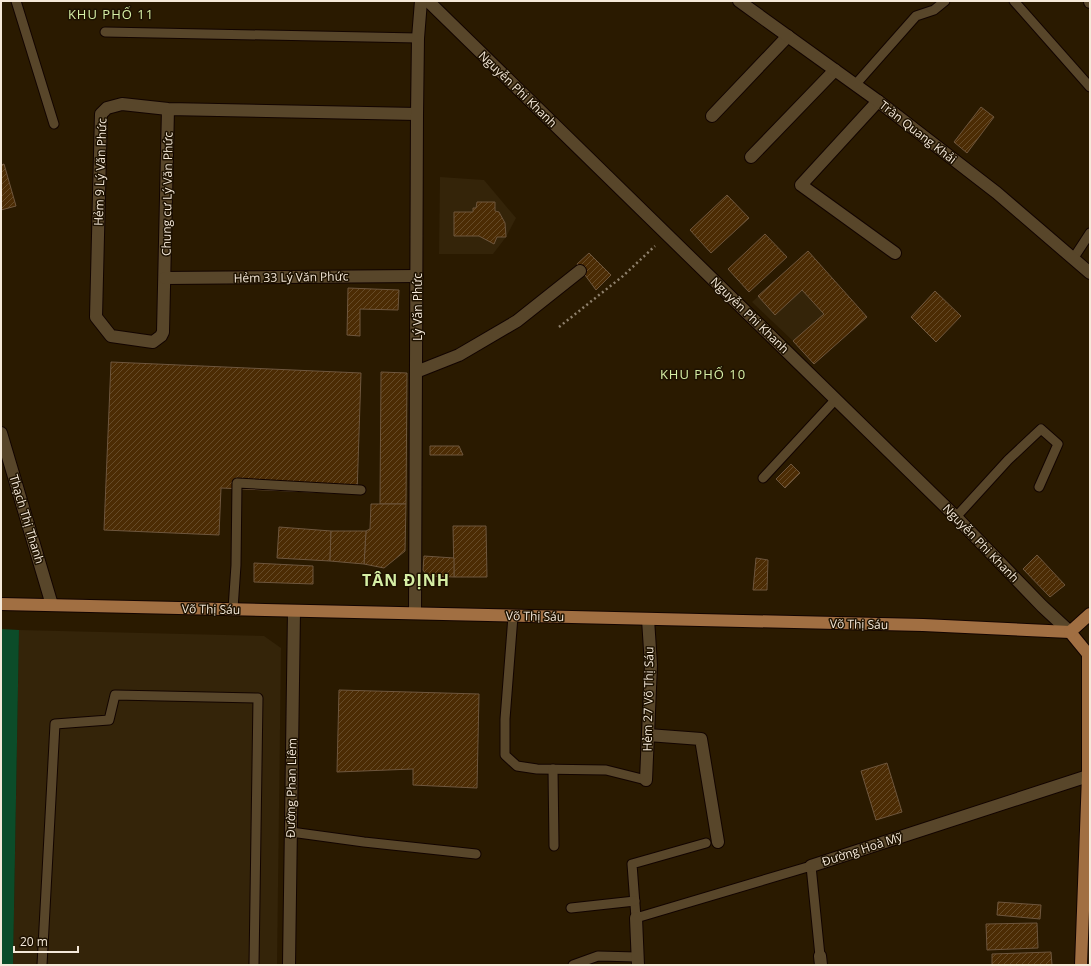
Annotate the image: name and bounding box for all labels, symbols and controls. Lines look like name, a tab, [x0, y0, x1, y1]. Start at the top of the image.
district label: KHU PHỐ 11	[68, 5, 154, 23]
street label: Nguyễn Phi Khanh	[475, 47, 561, 131]
street label: Trần Quang Khải	[876, 97, 960, 167]
street label: Hẻm 9 Lý Văn Phức	[90, 118, 110, 226]
street label: Chung cư Lý Văn Phức	[157, 132, 177, 256]
street label: Hẻm 33 Lý Văn Phức	[234, 267, 349, 286]
street label: Lý Văn Phức	[409, 273, 426, 341]
street label: Nguyễn Phi Khanh	[707, 273, 793, 357]
district label: KHU PHỐ 10	[660, 365, 746, 383]
street label: Thạch Thị Thanh	[5, 472, 49, 566]
street label: Nguyễn Phi Khanh	[939, 500, 1023, 586]
district label: TÂN ĐỊNH	[362, 569, 450, 591]
street label: Võ Thị Sáu	[182, 600, 240, 618]
street label: Võ Thị Sáu	[506, 607, 564, 625]
street label: Võ Thị Sáu	[830, 615, 888, 633]
street label: Hẻm 27 Võ Thị Sáu	[639, 646, 657, 752]
street label: Đường Phan Liêm	[282, 738, 300, 838]
street label: Đường Hoà Mỹ	[820, 828, 905, 870]
scale bar	[14, 928, 78, 954]
text: 20 m	[20, 933, 48, 950]

